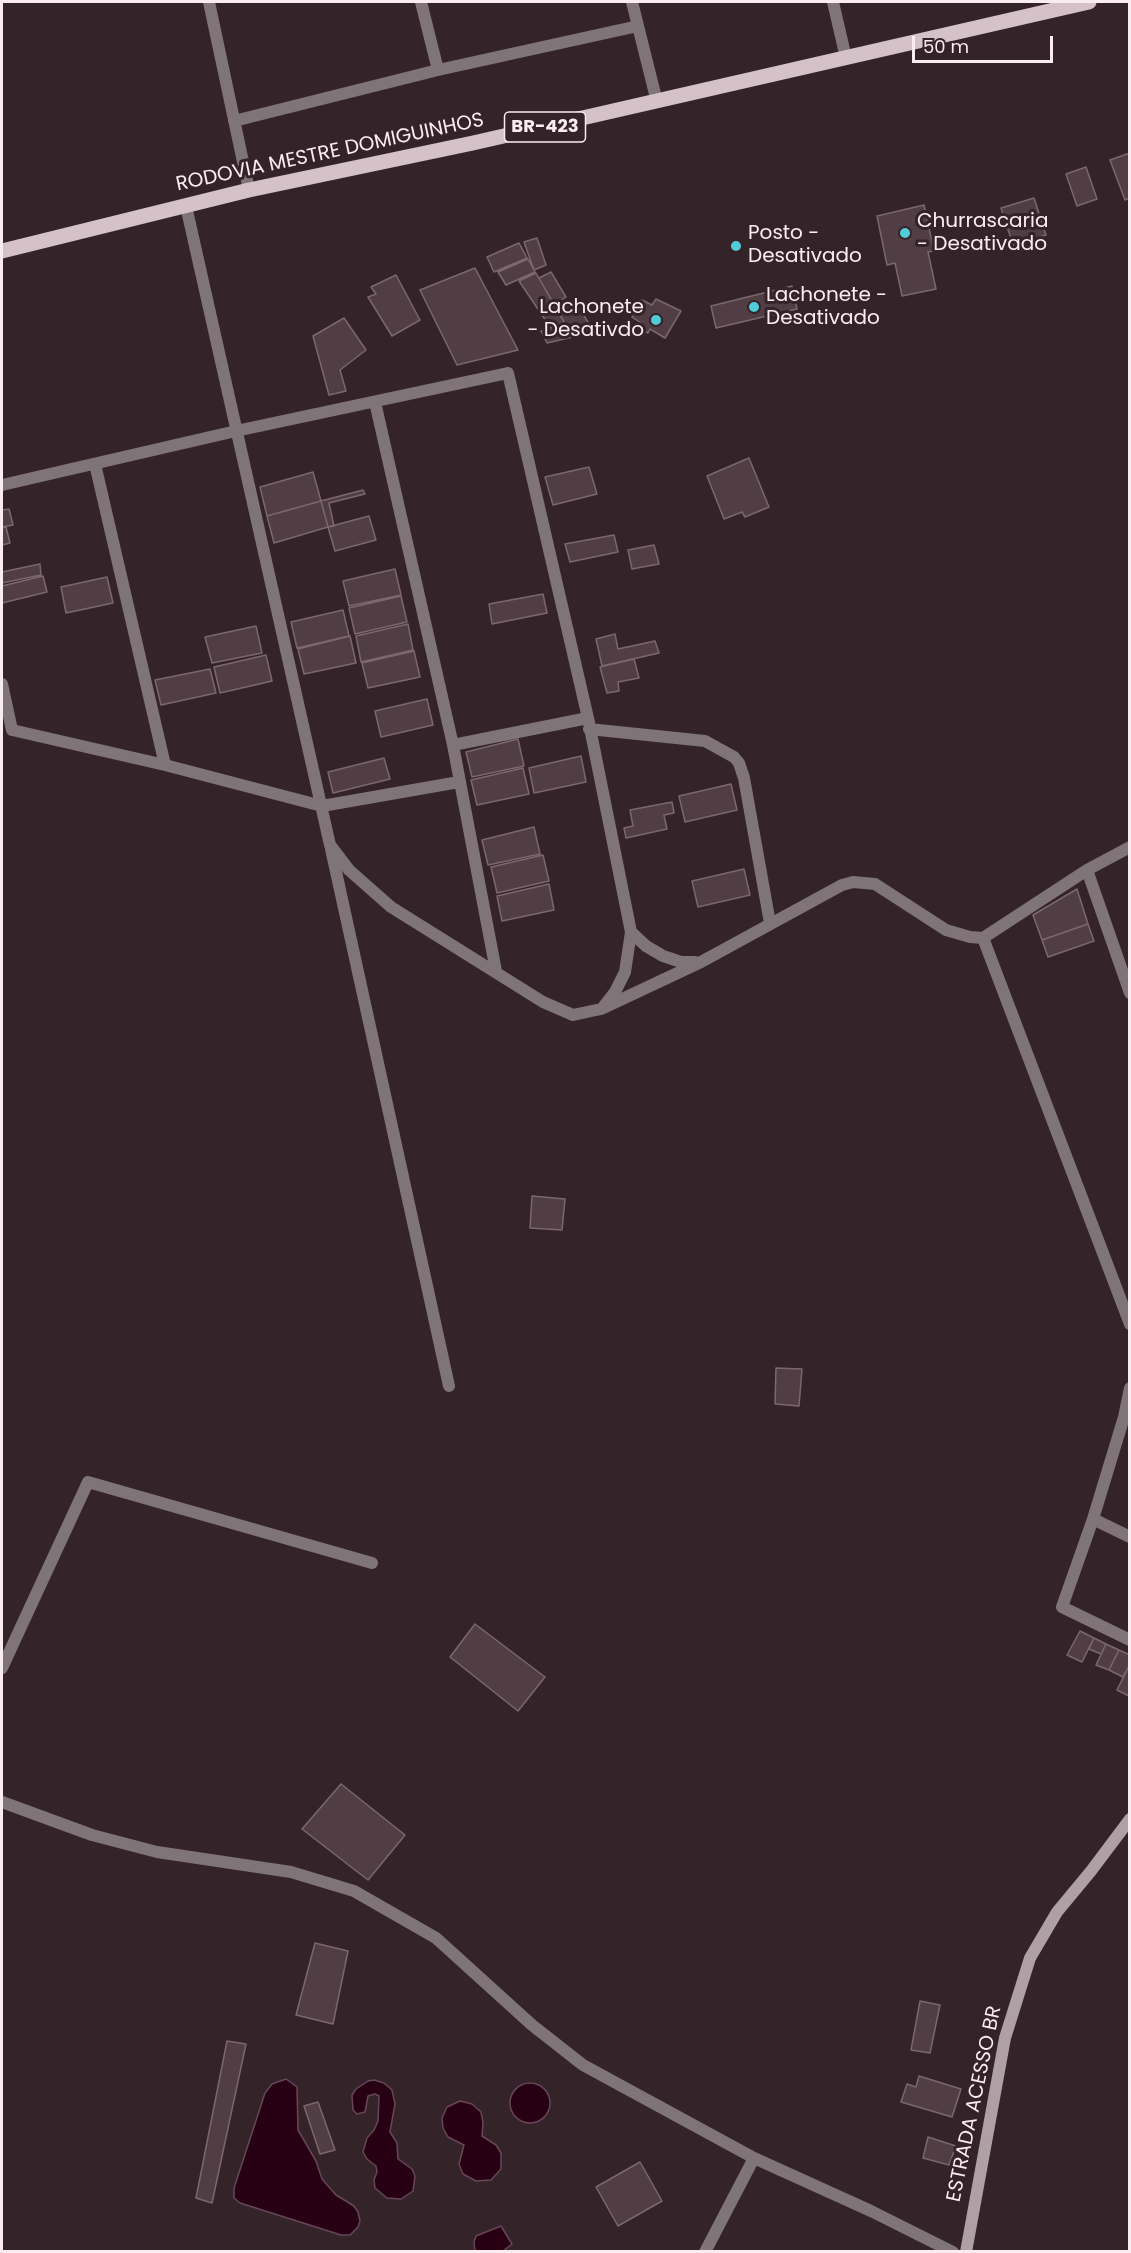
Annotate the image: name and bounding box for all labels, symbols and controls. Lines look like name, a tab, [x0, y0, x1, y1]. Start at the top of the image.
scale bar	[915, 24, 1056, 62]
text: 50 m	[923, 34, 969, 59]
street label: RODOVIA MESTRE DOMIGUINHOS	[174, 109, 486, 197]
road number: BR-423	[504, 112, 586, 142]
place label: Churrascaria - Desativado	[917, 210, 1048, 257]
place label: Posto - Desativado	[748, 222, 862, 269]
marker: Churrascaria - Desativado	[898, 226, 912, 240]
marker: Posto - Desativado	[729, 239, 743, 253]
place label: Lachonete - Desativado	[766, 284, 887, 331]
place label: Lachonete - Desativdo	[527, 296, 644, 343]
marker: Lachonete - Desativado	[747, 300, 761, 314]
marker: Lachonete - Desativdo	[649, 313, 663, 327]
street label: ESTRADA ACESSO BR	[943, 2004, 1007, 2204]

